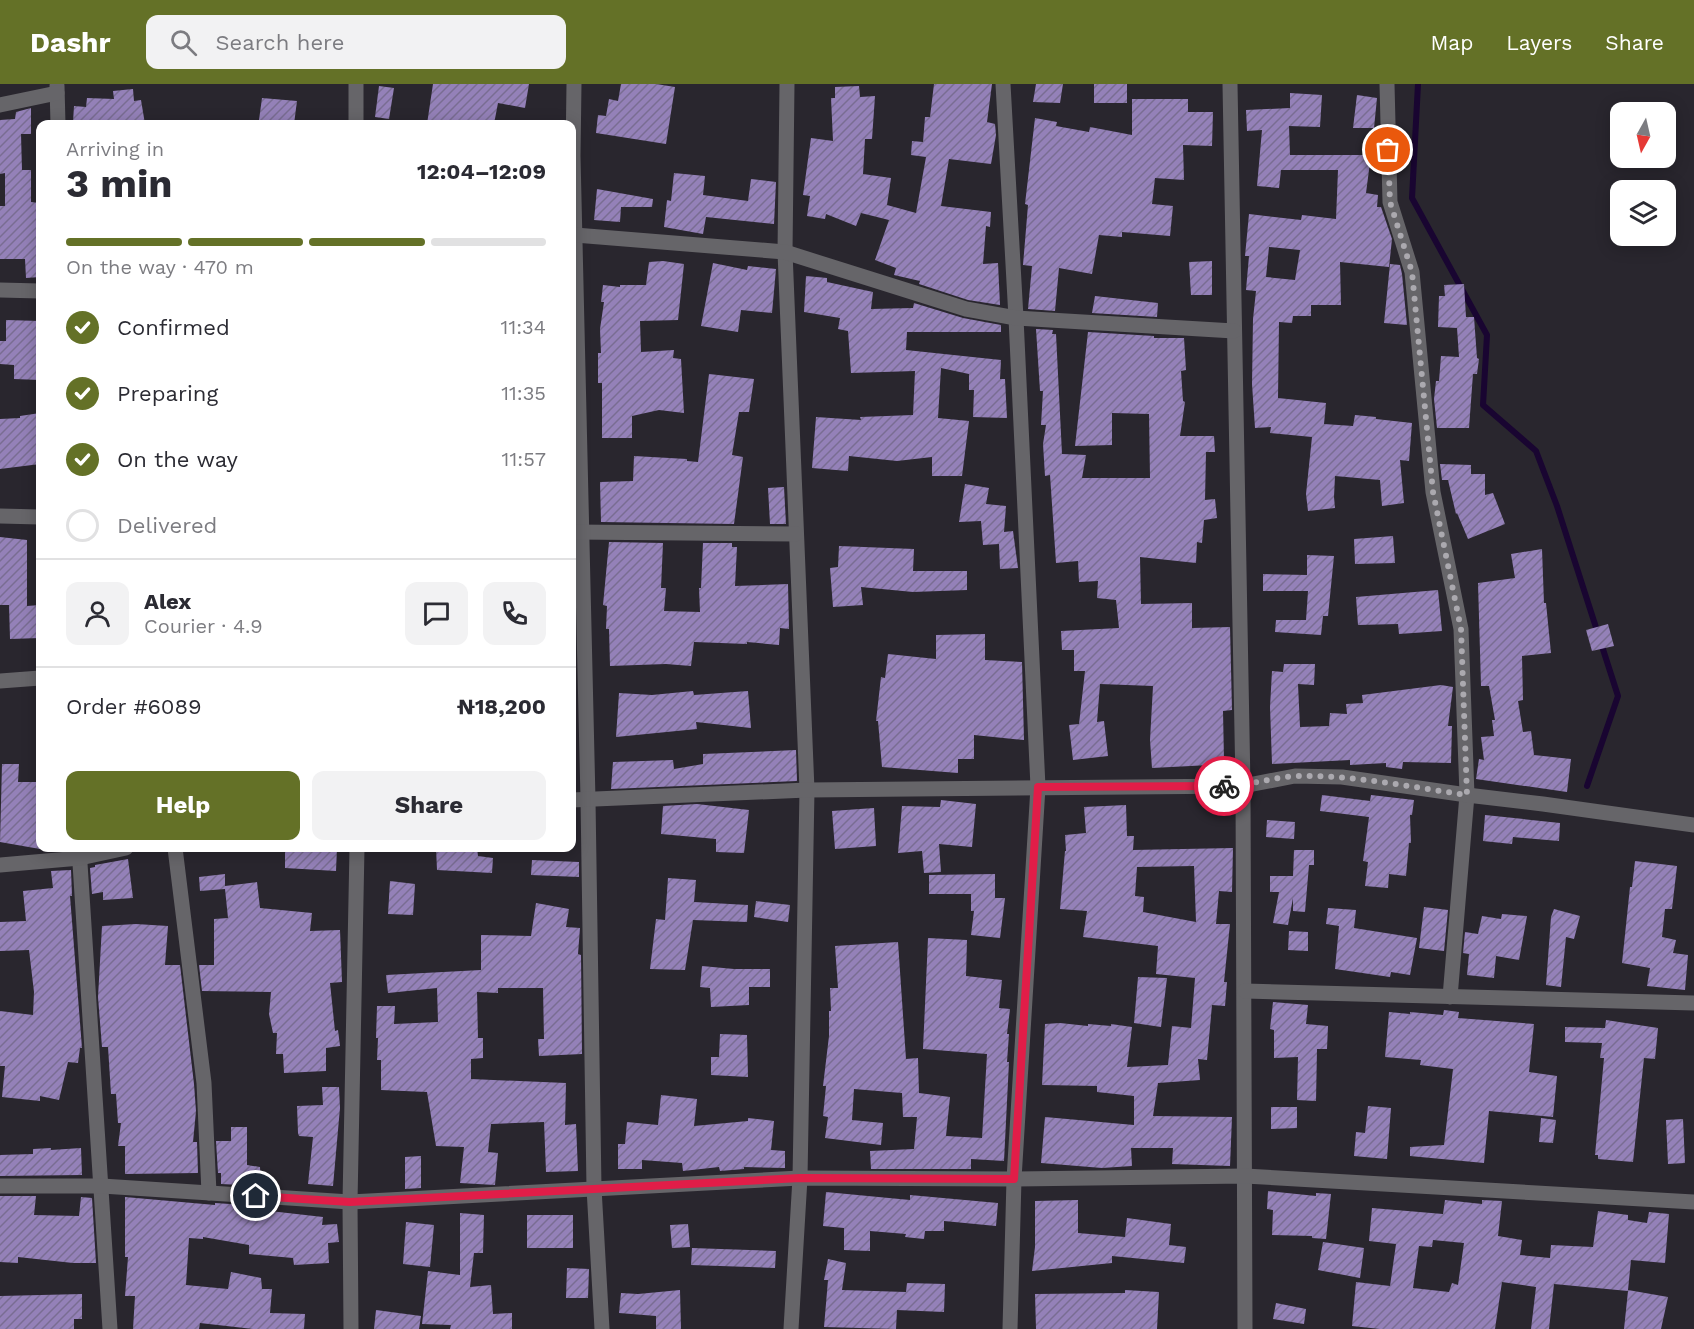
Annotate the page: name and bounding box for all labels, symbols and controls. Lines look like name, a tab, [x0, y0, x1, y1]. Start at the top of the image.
search box	[146, 15, 566, 69]
text: Dashr	[30, 26, 110, 59]
icon: search	[167, 26, 200, 59]
text: Search here	[215, 30, 344, 55]
text: Map	[1430, 30, 1473, 55]
text: Layers	[1506, 30, 1572, 55]
text: Share	[1605, 30, 1664, 55]
north arrow	[1610, 102, 1676, 168]
map controls	[1610, 102, 1676, 246]
pin	[1362, 124, 1413, 175]
icon: bag	[1371, 133, 1404, 166]
text: Arriving in	[66, 137, 164, 161]
text: 12:04–12:09	[417, 159, 546, 184]
text: 3 min	[66, 161, 173, 206]
button: layers	[1610, 180, 1676, 246]
text: On the way · 470 m	[66, 255, 254, 279]
icon: check	[66, 311, 99, 344]
text: Confirmed	[117, 315, 230, 340]
text: 11:34	[501, 315, 546, 339]
icon: check	[66, 377, 99, 410]
text: Preparing	[117, 381, 218, 406]
text: 11:35	[501, 381, 546, 405]
icon: check	[66, 443, 99, 476]
text: On the way	[117, 447, 238, 472]
text: 11:57	[502, 447, 546, 471]
text: Delivered	[117, 513, 217, 538]
button: person	[66, 582, 129, 645]
button: chat	[405, 582, 468, 645]
button: phone	[483, 582, 546, 645]
text: Alex	[144, 589, 191, 614]
text: Courier · 4.9	[144, 614, 263, 638]
text: Order #6089	[66, 694, 202, 719]
text: ₦18,200	[457, 694, 546, 719]
courier	[1194, 756, 1254, 816]
icon: bike	[1208, 770, 1241, 803]
button: Help	[66, 771, 300, 840]
button: Share	[312, 771, 546, 840]
pin	[230, 1170, 281, 1221]
icon: home	[239, 1179, 272, 1212]

